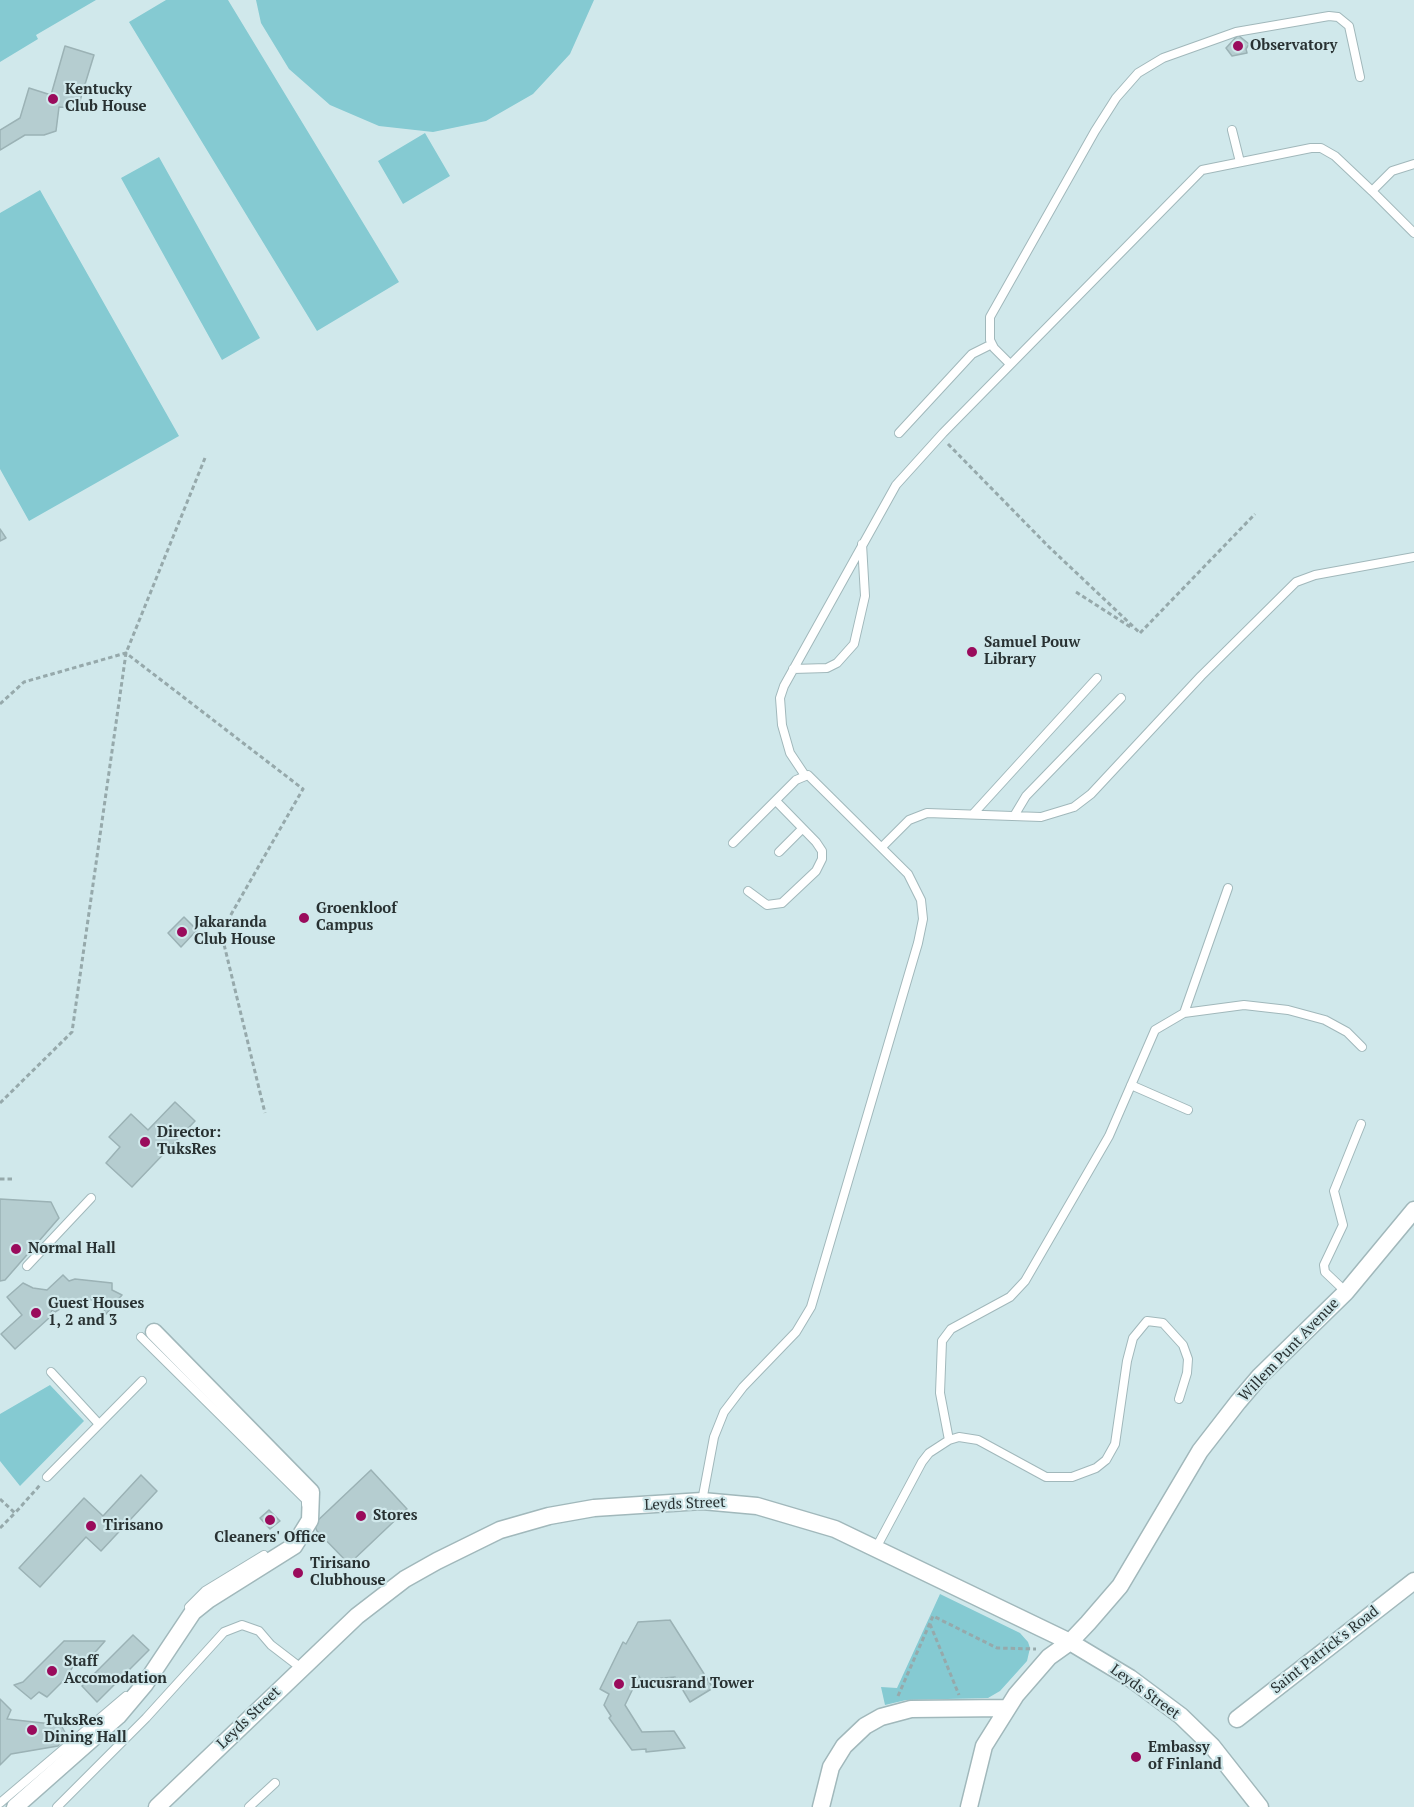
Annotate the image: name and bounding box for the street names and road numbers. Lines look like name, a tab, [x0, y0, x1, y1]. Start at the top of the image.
street label: Willem Punt Avenue	[1235, 1295, 1343, 1405]
street label: Leyds Street	[644, 1494, 726, 1514]
street label: Saint Patrick's Road	[1268, 1602, 1382, 1698]
street label: Leyds Street	[1107, 1661, 1183, 1723]
street label: Leyds Street	[213, 1683, 285, 1753]

